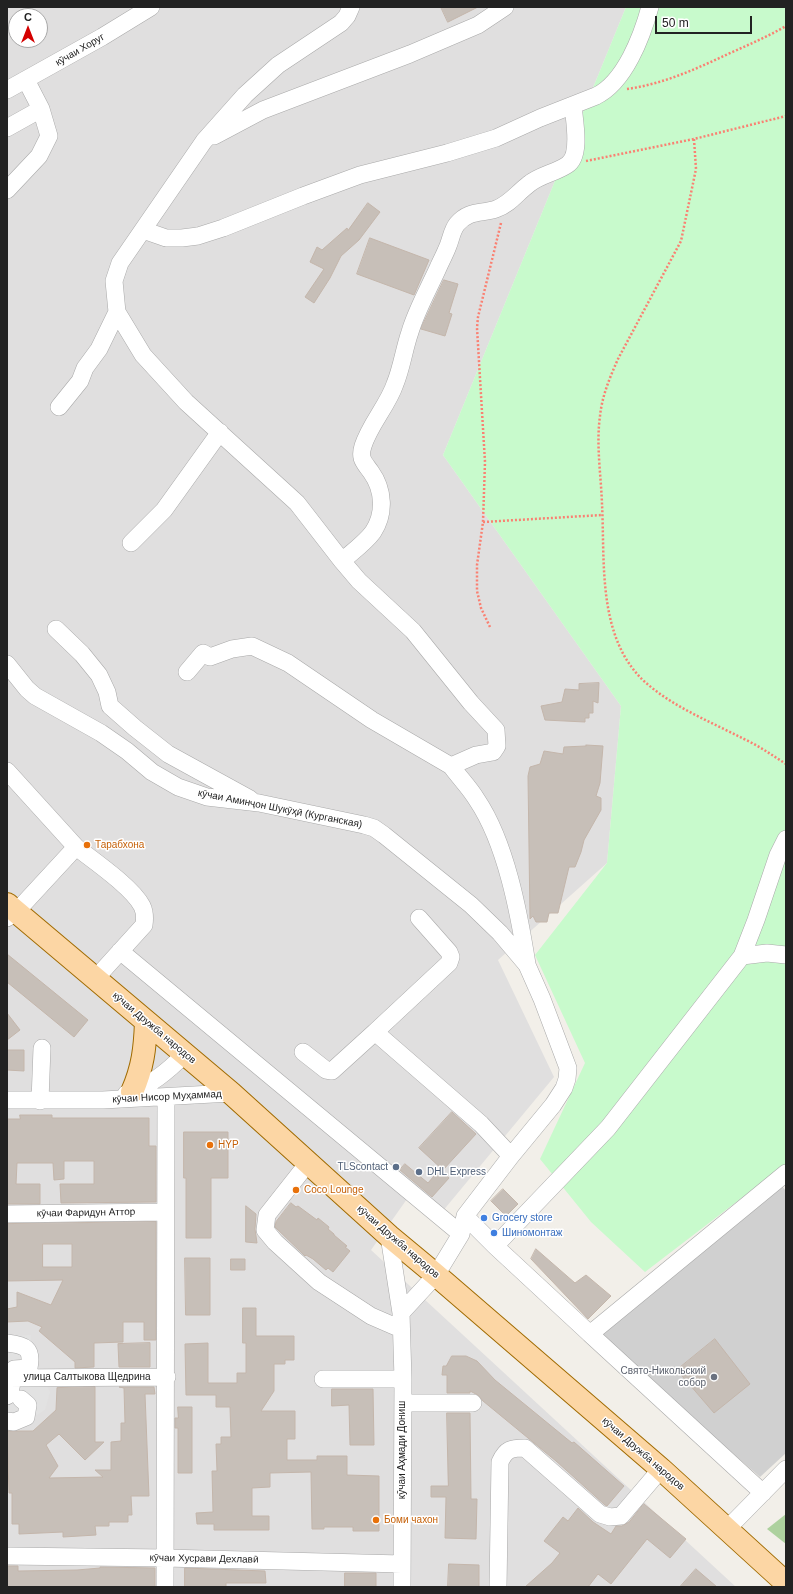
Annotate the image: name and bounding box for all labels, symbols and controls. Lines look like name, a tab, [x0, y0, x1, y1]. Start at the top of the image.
north arrow	[8, 8, 48, 48]
scale bar	[657, 8, 754, 34]
text: С	[24, 11, 32, 23]
text: 50 m	[662, 16, 689, 30]
street label: кӯчаи Хоруг	[53, 31, 107, 69]
street label: кӯчаи Аминҷон Шукӯҳӣ (Курганская)	[197, 787, 363, 831]
place label: Тарабхона	[95, 839, 144, 851]
marker: Тарабхона	[82, 840, 92, 850]
street label: кӯчаи Дружба народов	[110, 990, 198, 1066]
street label: кӯчаи Нисор Муҳаммад	[112, 1088, 222, 1106]
place label: HYP	[218, 1139, 239, 1151]
marker: HYP	[205, 1140, 215, 1150]
place label: TLScontact	[337, 1161, 388, 1173]
marker: TLScontact	[391, 1162, 401, 1172]
place label: DHL Express	[427, 1166, 486, 1178]
marker: DHL Express	[414, 1167, 424, 1177]
place label: Coco Lounge	[304, 1184, 363, 1196]
marker: Coco Lounge	[291, 1185, 301, 1195]
street label: кӯчаи Дружба народов	[354, 1203, 442, 1281]
street label: кӯчаи Фаридун Аттор	[37, 1206, 135, 1220]
place label: Grocery store	[492, 1212, 553, 1224]
marker: Grocery store	[479, 1213, 489, 1223]
place label: Шиномонтаж	[502, 1227, 563, 1239]
marker: Шиномонтаж	[489, 1228, 499, 1238]
place label: Свято-Никольский собор	[621, 1365, 706, 1388]
street label: улица Салтыкова Щедрина	[23, 1371, 151, 1383]
marker: Свято-Никольский собор	[709, 1372, 719, 1382]
street label: кӯчаи Аҳмади Дониш	[396, 1401, 408, 1499]
street label: кӯчаи Дружба народов	[599, 1415, 687, 1493]
place label: Боми чахон	[384, 1514, 438, 1526]
marker: Боми чахон	[371, 1515, 381, 1525]
street label: кӯчаи Хусрави Дехлавӣ	[149, 1552, 259, 1566]

